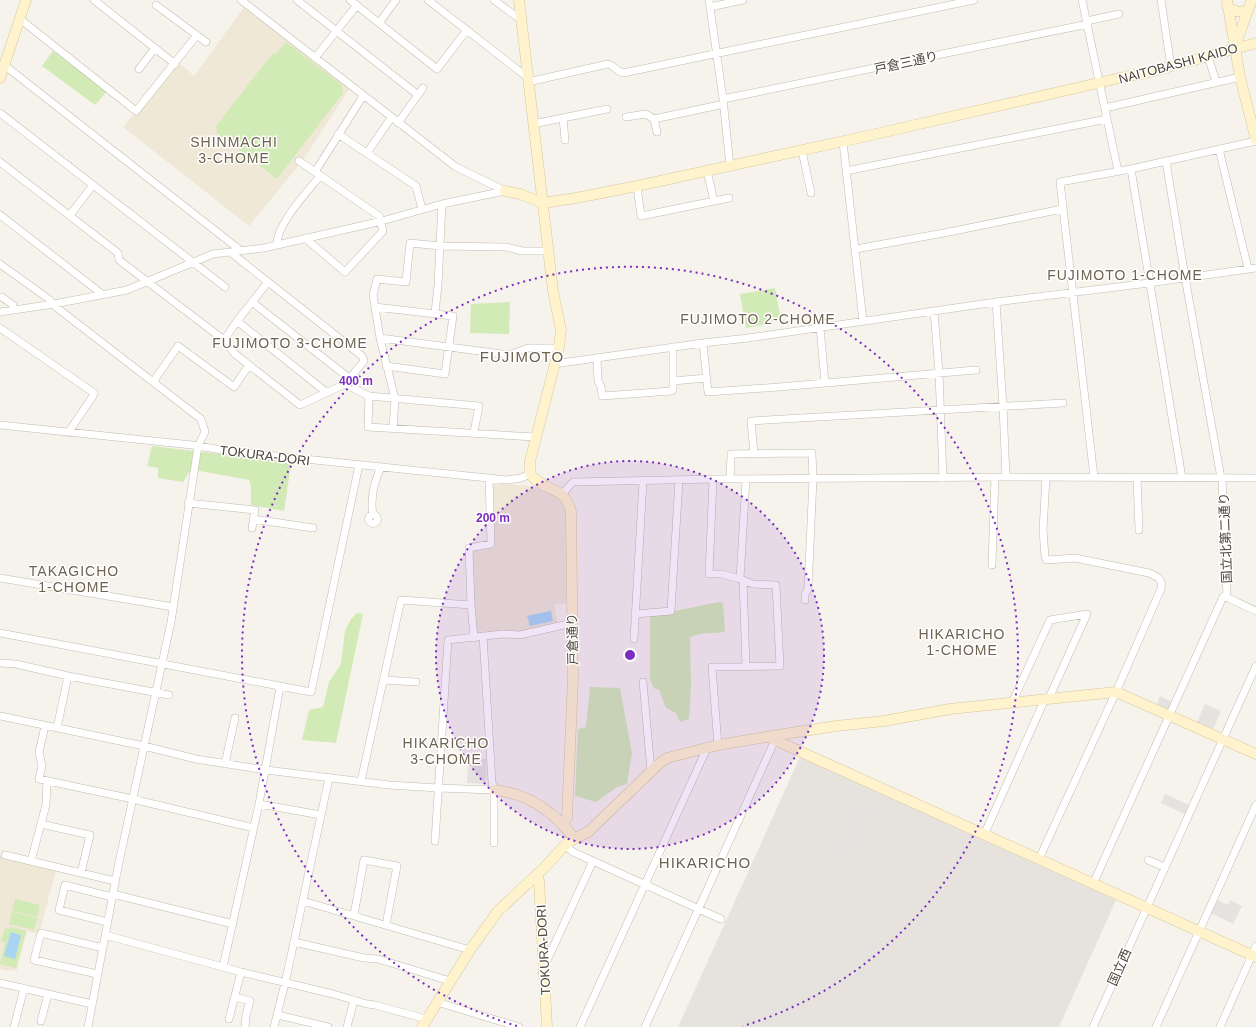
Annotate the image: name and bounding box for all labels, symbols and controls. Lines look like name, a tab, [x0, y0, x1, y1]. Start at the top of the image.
street label: NAITOBASHI KAIDO	[1117, 40, 1239, 87]
street label: 戸倉三通り	[873, 48, 939, 77]
district label: SHINMACHI 3-CHOME	[190, 134, 278, 166]
district label: FUJIMOTO 1-CHOME	[1047, 267, 1203, 283]
district label: FUJIMOTO 2-CHOME	[680, 311, 836, 327]
district label: FUJIMOTO 3-CHOME	[212, 335, 368, 351]
district label: FUJIMOTO	[480, 348, 564, 365]
text: 400 m	[339, 374, 373, 388]
street label: TOKURA-DORI	[219, 443, 311, 468]
street label: 国立北第二通り	[1216, 492, 1235, 584]
text: 200 m	[476, 511, 510, 525]
district label: TAKAGICHO 1-CHOME	[29, 563, 119, 595]
street label: 戸倉通り	[565, 613, 580, 665]
district label: HIKARICHO 1-CHOME	[919, 626, 1005, 658]
centre of rings	[623, 648, 637, 662]
district label: HIKARICHO 3-CHOME	[403, 735, 489, 767]
district label: HIKARICHO	[659, 854, 751, 871]
street label: TOKURA-DORI	[534, 904, 553, 996]
street label: 国立西	[1105, 946, 1134, 988]

